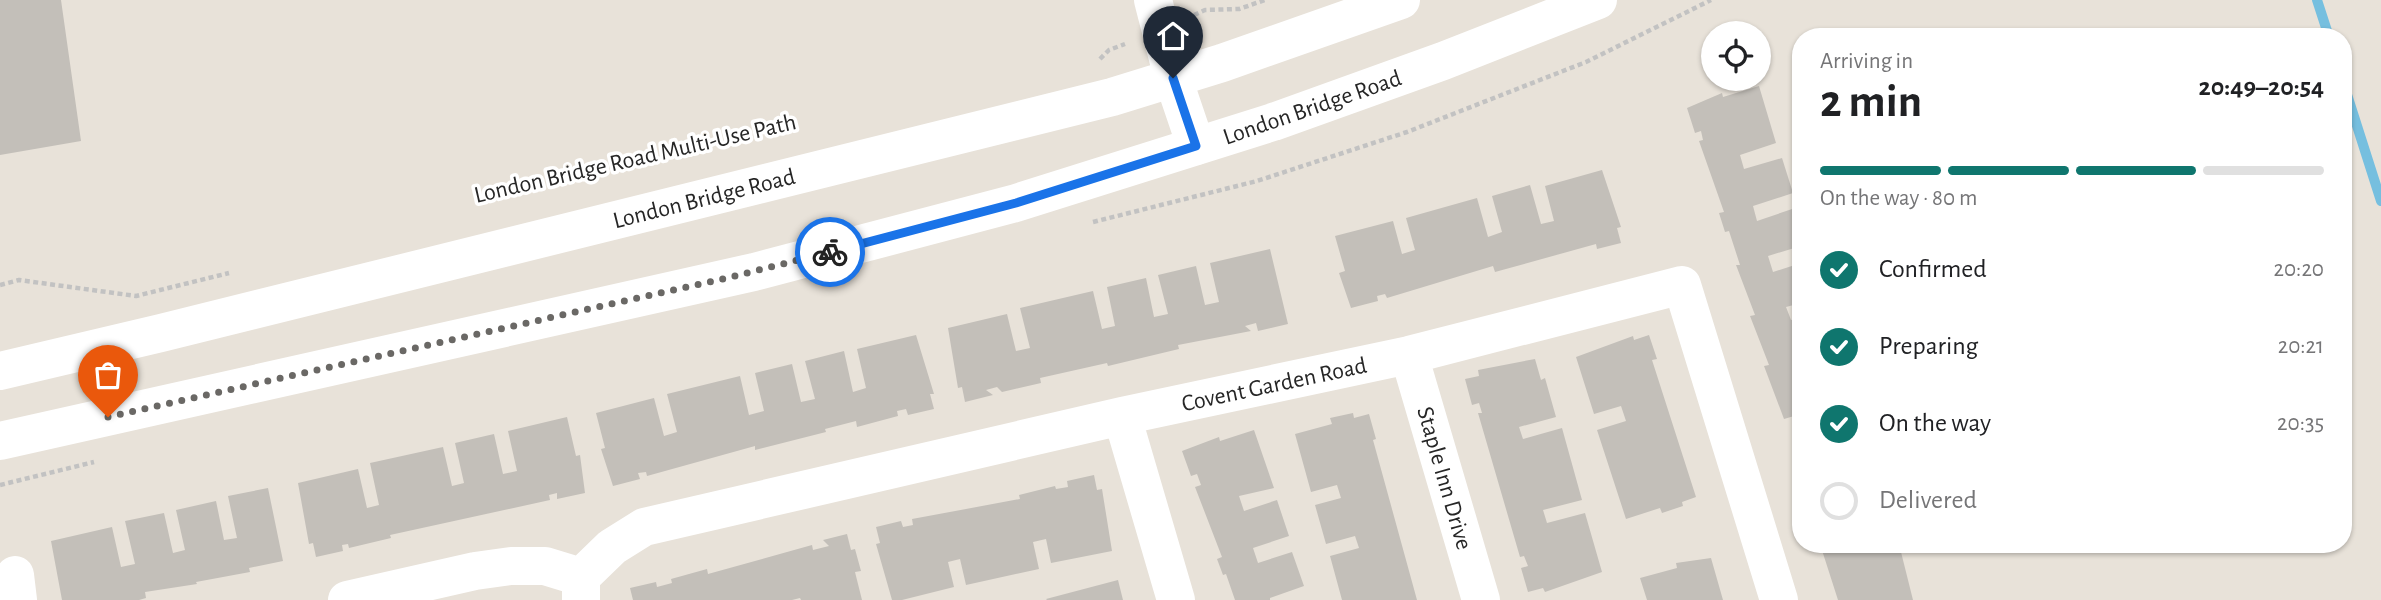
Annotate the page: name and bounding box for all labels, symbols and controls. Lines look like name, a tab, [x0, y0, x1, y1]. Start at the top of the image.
pin	[1143, 6, 1203, 78]
icon: home	[1154, 17, 1192, 55]
map controls	[1701, 21, 1771, 91]
button: locate	[1701, 21, 1771, 91]
text: Arriving in	[1820, 50, 1913, 73]
street label: London Bridge Road	[1220, 66, 1405, 150]
text: 20:49–20:54	[2199, 74, 2324, 100]
text: 2 min	[1820, 79, 1922, 125]
street label: London Bridge Road Multi-Use Path	[471, 107, 799, 209]
street label: London Bridge Road	[610, 161, 798, 235]
text: On the way · 80 m	[1820, 187, 1977, 210]
courier	[795, 217, 865, 287]
icon: bike	[811, 233, 849, 271]
icon: check	[1820, 251, 1858, 289]
text: Confirmed	[1879, 256, 1987, 282]
text: 20:20	[2274, 258, 2324, 281]
icon: check	[1820, 328, 1858, 366]
text: Preparing	[1879, 333, 1978, 359]
text: 20:21	[2278, 335, 2324, 358]
pin	[78, 345, 138, 417]
street label: Covent Garden Road	[1179, 354, 1369, 416]
icon: bag	[89, 356, 127, 394]
street label: Staple Inn Drive	[1412, 404, 1476, 553]
icon: check	[1820, 405, 1858, 443]
text: On the way	[1879, 410, 1991, 436]
text: 20:35	[2277, 412, 2324, 435]
text: Delivered	[1879, 487, 1977, 513]

